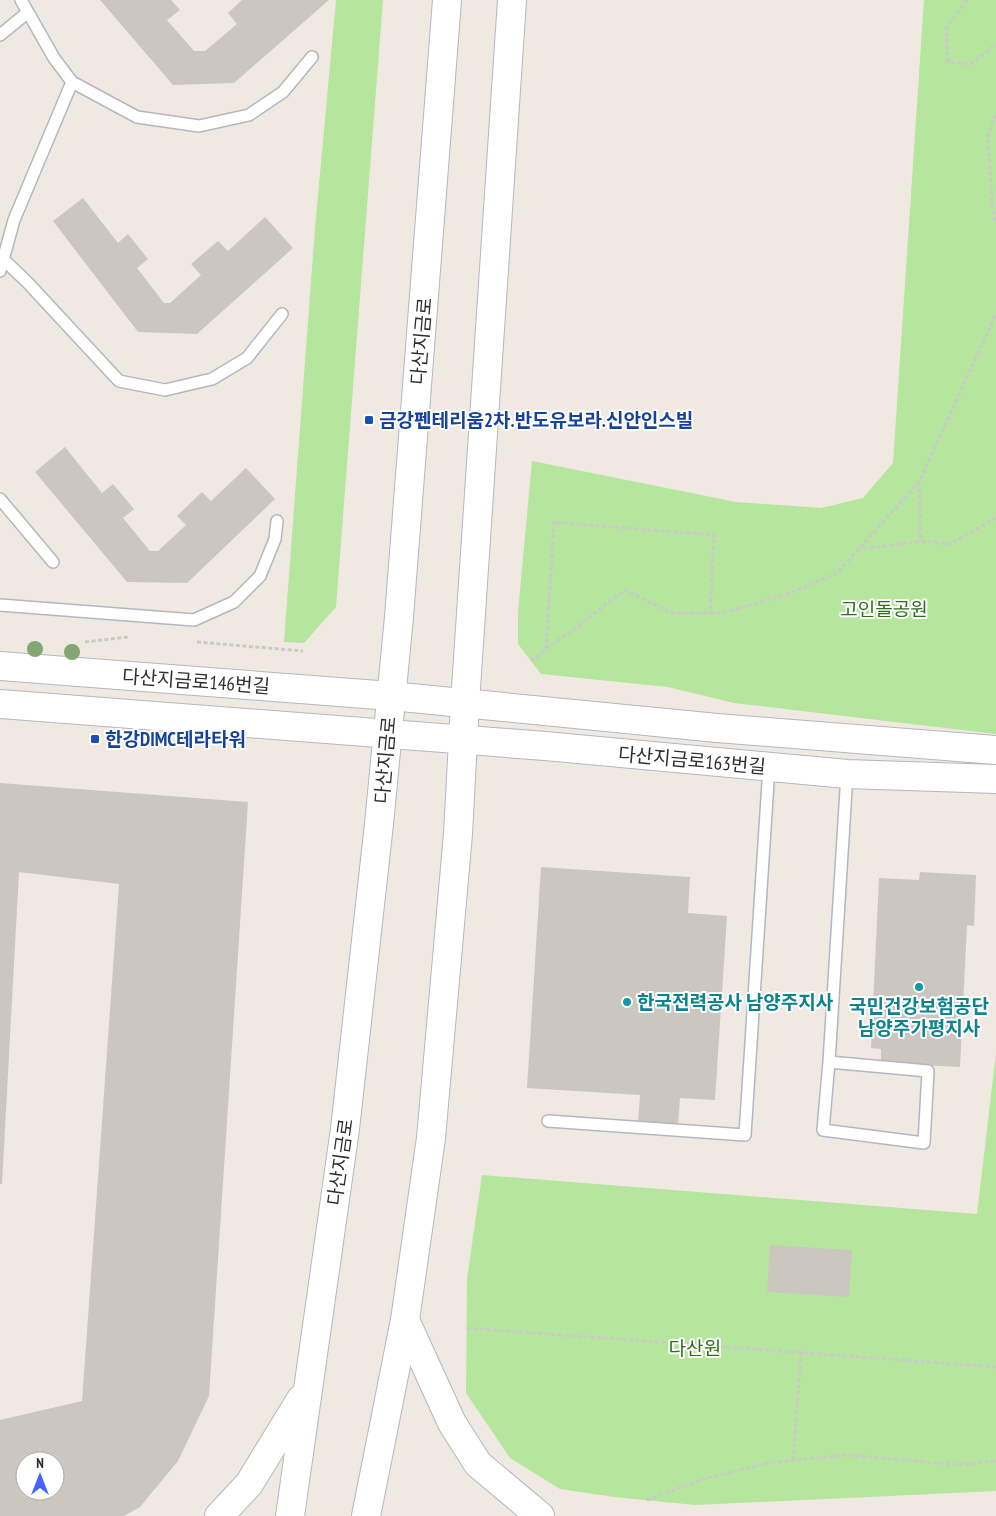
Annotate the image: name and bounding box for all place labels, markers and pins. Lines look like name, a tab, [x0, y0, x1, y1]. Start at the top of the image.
place label: 금강펜테리움2차.반도유보라.신안인스빌	[379, 408, 693, 432]
marker: 금강펜테리움2차.반도유보라.신안인스빌	[363, 414, 375, 426]
place label: 한강DIMC테라타워	[105, 727, 246, 751]
marker: 한강DIMC테라타워	[89, 733, 101, 745]
marker: 국민건강보험공단 남양주가평지사	[913, 981, 925, 993]
place label: 한국전력공사 남양주지사	[637, 990, 834, 1014]
place label: 국민건강보험공단 남양주가평지사	[849, 994, 989, 1040]
marker: 한국전력공사 남양주지사	[621, 996, 633, 1008]

